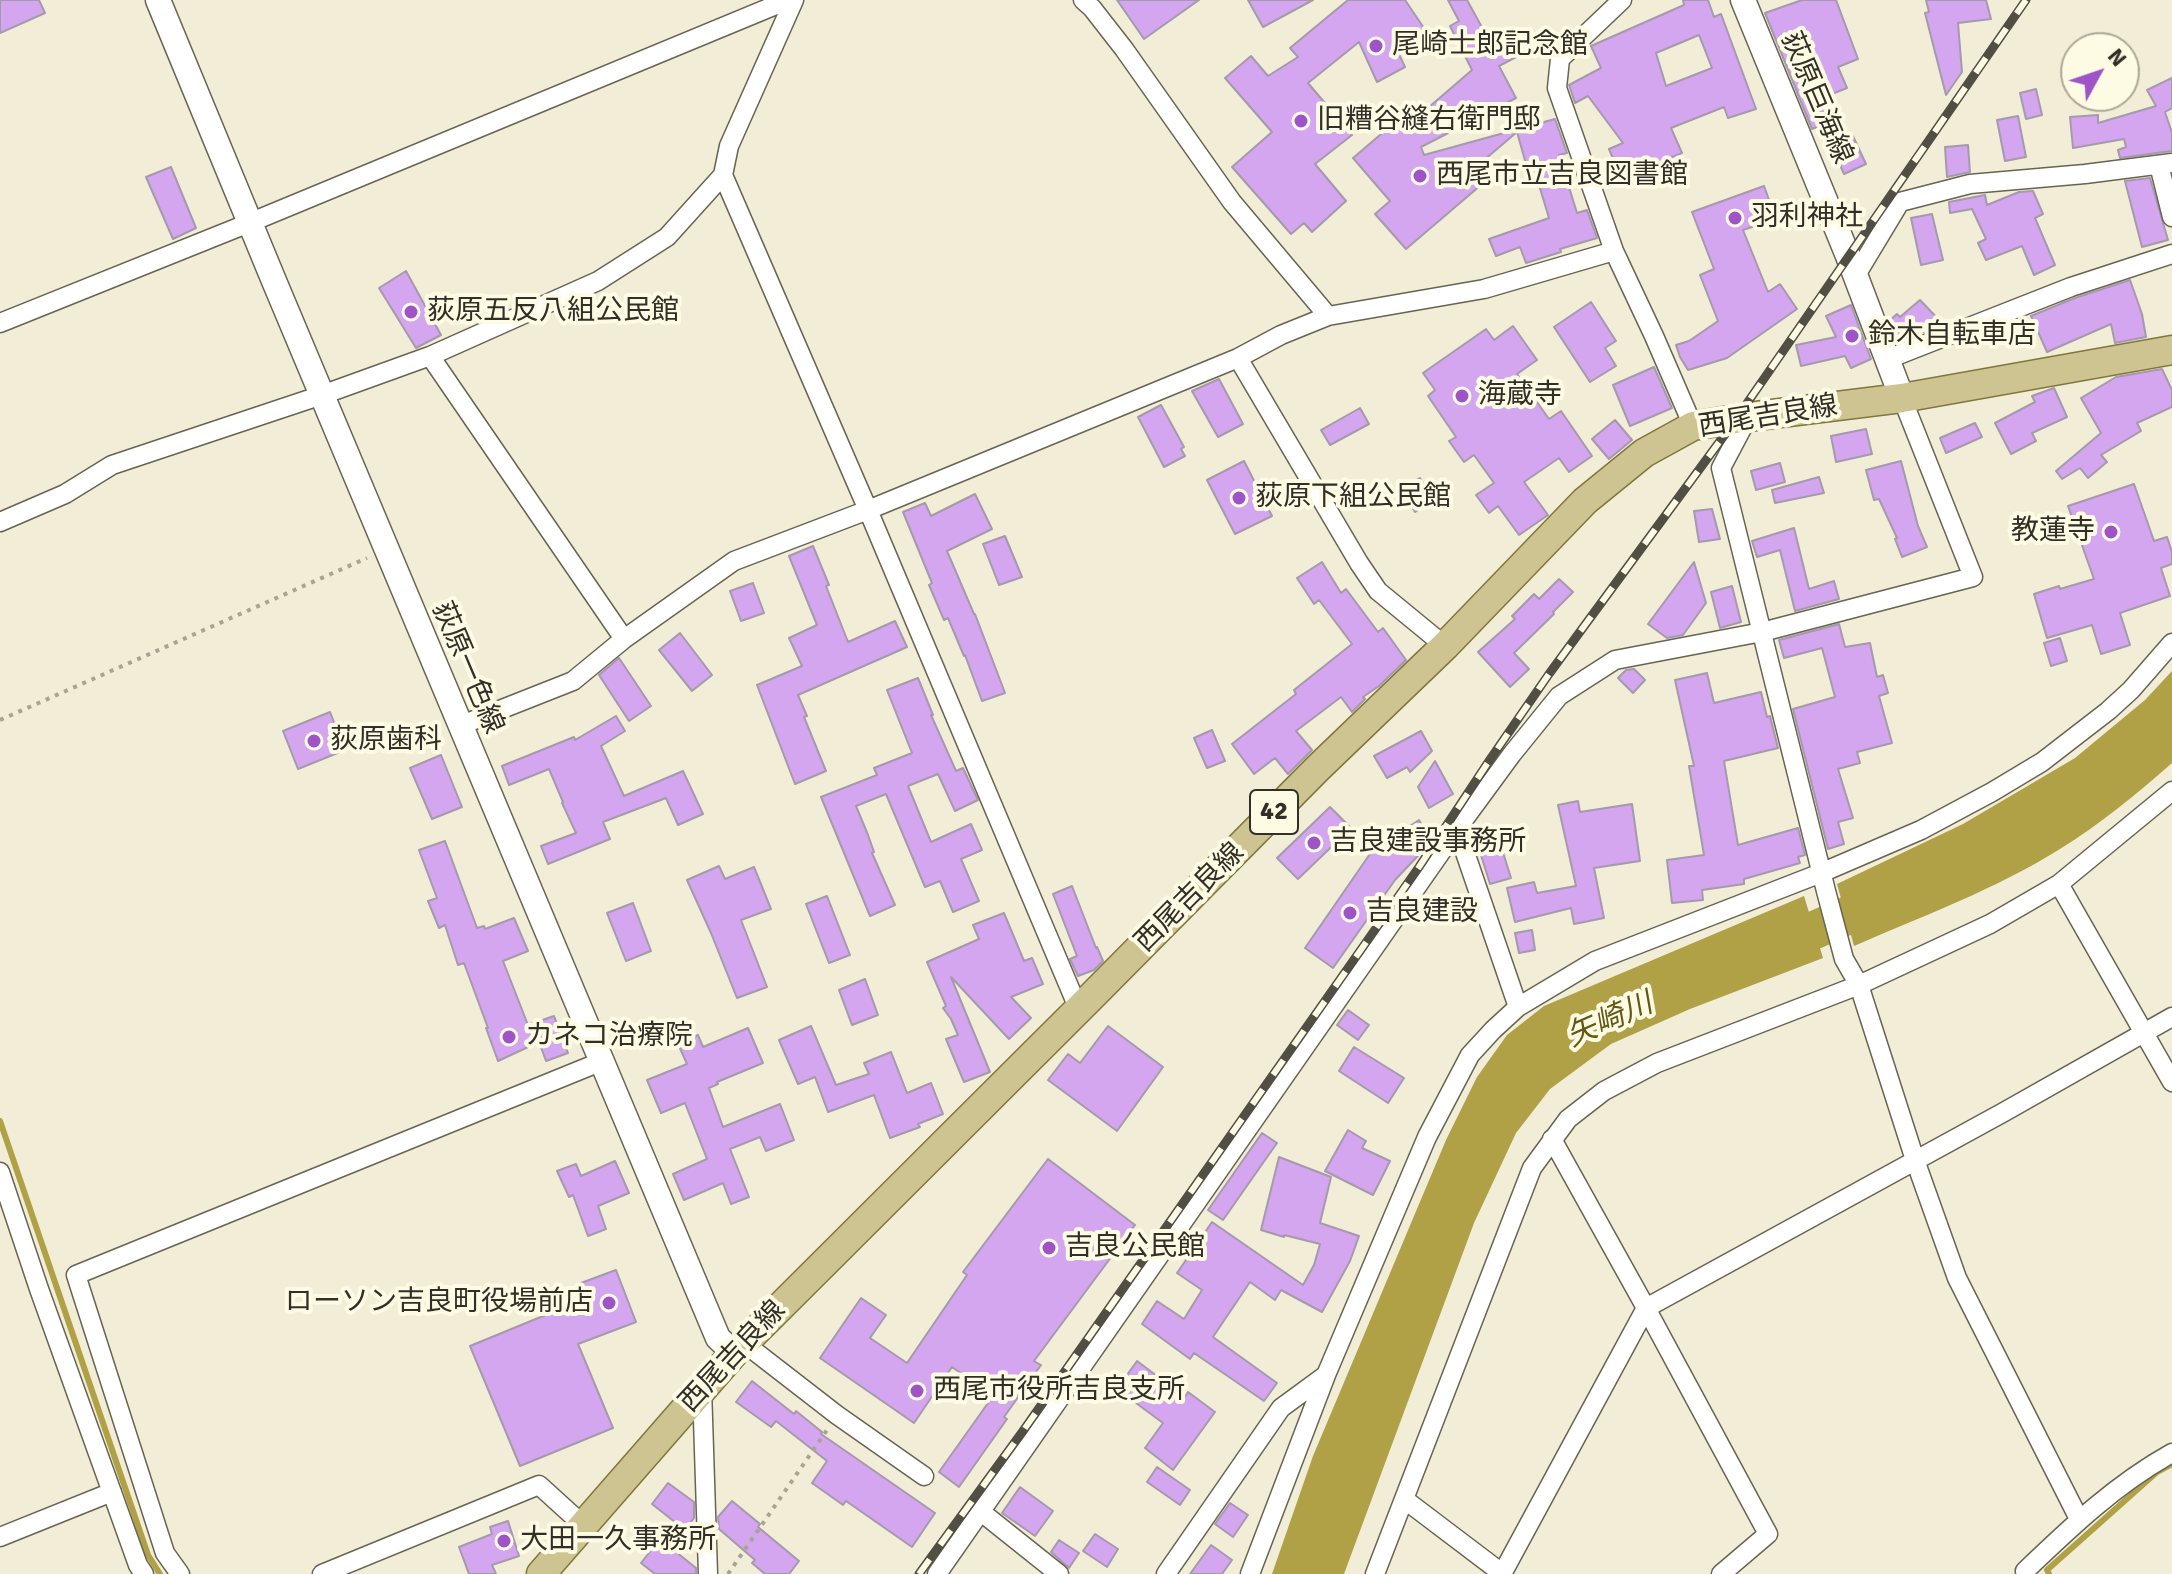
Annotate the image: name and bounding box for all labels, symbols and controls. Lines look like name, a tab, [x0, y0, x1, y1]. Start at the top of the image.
street label: 荻原巨海線	[1773, 27, 1859, 169]
place label: 尾崎士郎記念館	[1392, 29, 1588, 63]
north arrow	[2060, 32, 2140, 112]
marker: 尾崎士郎記念館	[1367, 37, 1385, 55]
text: N	[2102, 43, 2132, 72]
place label: 旧糟谷縫右衛門邸	[1317, 104, 1541, 138]
marker: 旧糟谷縫右衛門邸	[1292, 112, 1310, 130]
place label: 西尾市立吉良図書館	[1436, 159, 1688, 193]
marker: 西尾市立吉良図書館	[1411, 167, 1429, 185]
place label: 羽利神社	[1751, 201, 1863, 235]
marker: 羽利神社	[1726, 209, 1744, 227]
place label: 荻原五反八組公民館	[427, 295, 679, 329]
marker: 荻原五反八組公民館	[402, 303, 420, 321]
place label: 鈴木自転車店	[1868, 319, 2036, 353]
marker: 鈴木自転車店	[1843, 327, 1861, 345]
place label: 海蔵寺	[1478, 379, 1562, 413]
marker: 海蔵寺	[1453, 387, 1471, 405]
street label: 西尾吉良線	[1696, 389, 1840, 445]
place label: 荻原下組公民館	[1255, 481, 1451, 515]
marker: 荻原下組公民館	[1230, 489, 1248, 507]
place label: 教蓮寺	[2011, 515, 2095, 549]
marker: 教蓮寺	[2102, 523, 2120, 541]
street label: 荻原一色線	[424, 597, 510, 739]
place label: 荻原歯科	[330, 724, 442, 758]
marker: 荻原歯科	[305, 732, 323, 750]
road number: 42	[1250, 790, 1298, 834]
place label: 吉良建設事務所	[1330, 826, 1526, 860]
marker: 吉良建設事務所	[1305, 834, 1323, 852]
street label: 西尾吉良線	[1129, 837, 1251, 959]
place label: 吉良建設	[1366, 896, 1478, 930]
marker: 吉良建設	[1341, 904, 1359, 922]
water label: 矢崎川	[1562, 986, 1658, 1056]
place label: カネコ治療院	[525, 1020, 693, 1054]
marker: カネコ治療院	[500, 1028, 518, 1046]
place label: 吉良公民館	[1065, 1231, 1205, 1265]
marker: 吉良公民館	[1040, 1239, 1058, 1257]
place label: ローソン吉良町役場前店	[285, 1286, 593, 1320]
marker: ローソン吉良町役場前店	[600, 1294, 618, 1312]
street label: 西尾吉良線	[673, 1294, 793, 1420]
place label: 西尾市役所吉良支所	[933, 1374, 1185, 1408]
marker: 西尾市役所吉良支所	[908, 1382, 926, 1400]
place label: 大田一久事務所	[520, 1524, 716, 1558]
marker: 大田一久事務所	[495, 1532, 513, 1550]

